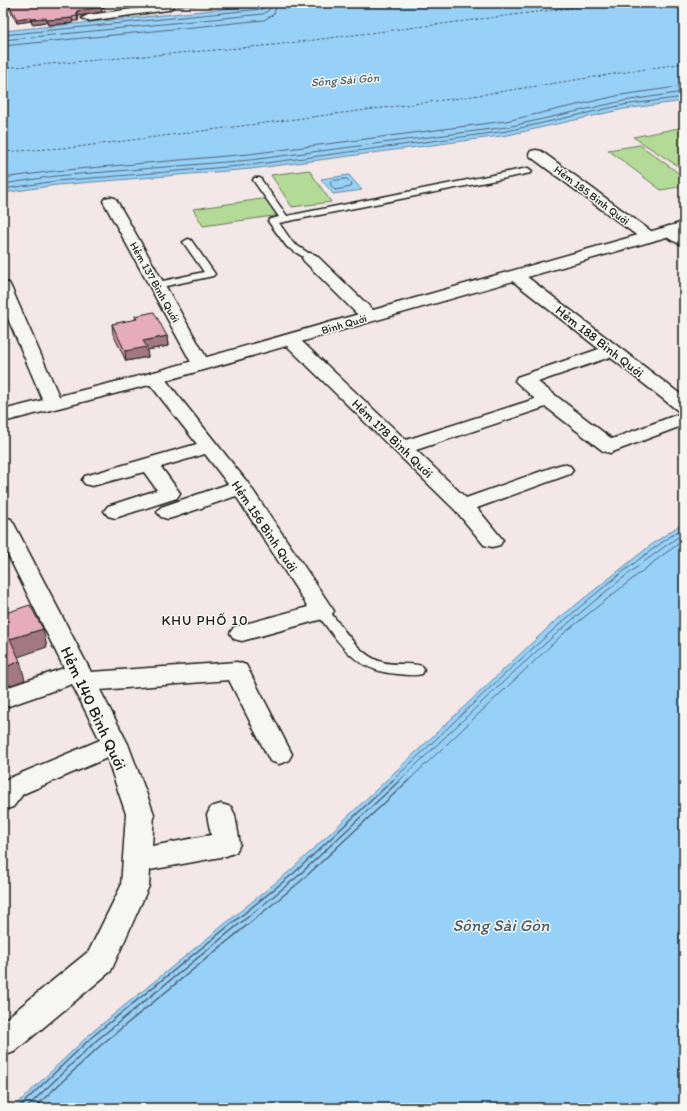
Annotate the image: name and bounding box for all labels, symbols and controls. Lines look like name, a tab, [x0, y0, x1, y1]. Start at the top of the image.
water label: Sông Sài Gòn	[310, 71, 380, 89]
street label: Hẻm 185 Bình Quới	[552, 163, 632, 228]
street label: Hẻm 137 Bình Quới	[127, 240, 182, 325]
street label: Hẻm 188 Bình Quới	[553, 302, 647, 380]
street label: Bình Quới	[320, 312, 369, 337]
street label: Hẻm 178 Bình Quới	[349, 396, 436, 481]
street label: Hẻm 156 Bình Quới	[228, 478, 301, 575]
district label: KHU PHỐ 10	[161, 612, 249, 629]
street label: Hẻm 140 Bình Quới	[57, 643, 131, 773]
water label: Sông Sài Gòn	[453, 915, 550, 935]

